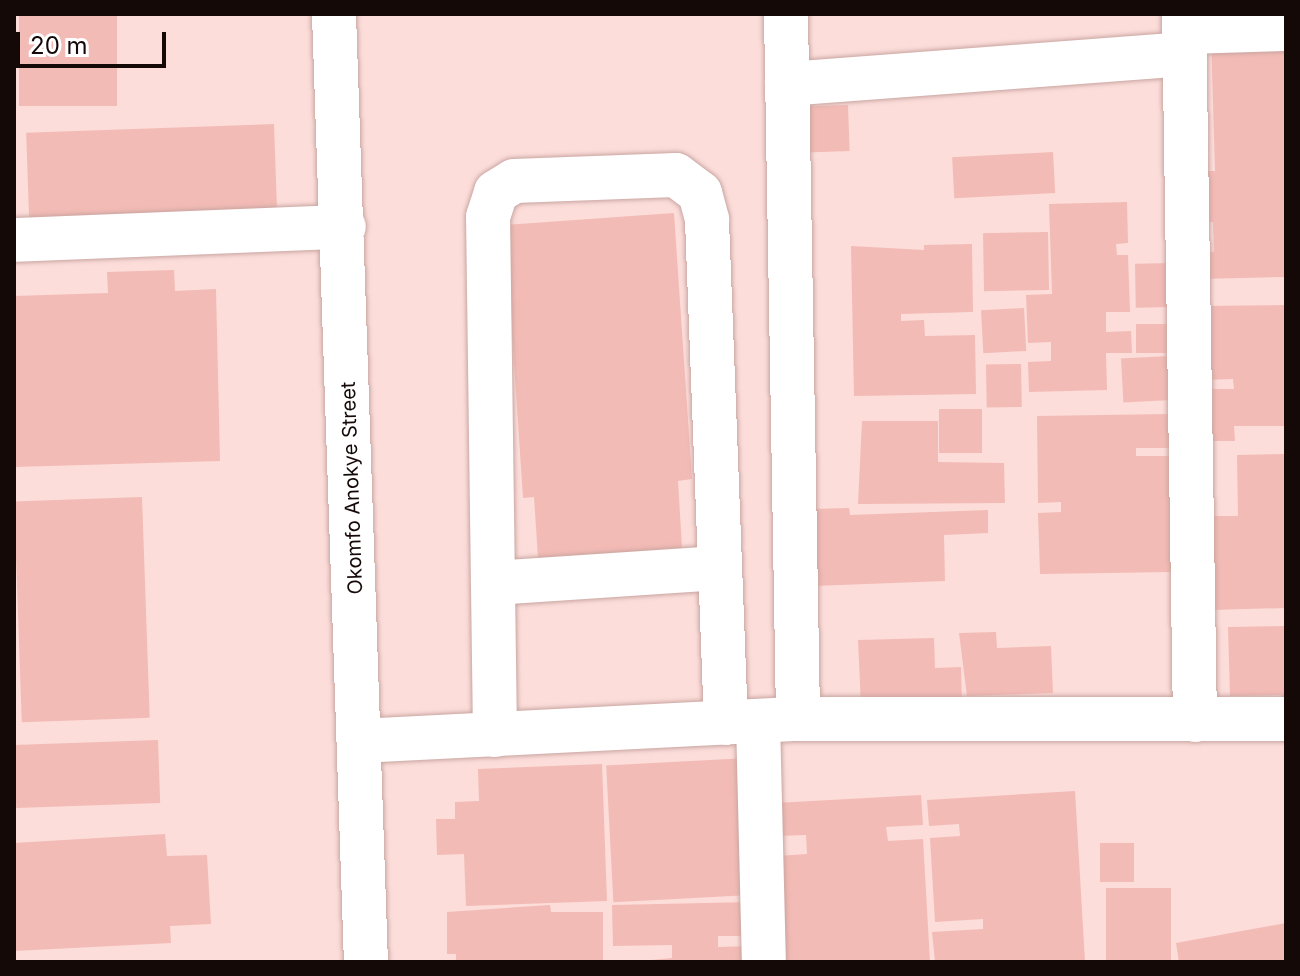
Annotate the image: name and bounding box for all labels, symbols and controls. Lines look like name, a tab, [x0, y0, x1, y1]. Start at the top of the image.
scale bar	[20, 16, 170, 66]
text: 20 m	[30, 31, 88, 60]
street label: Okomfo Anokye Street	[336, 381, 368, 595]

